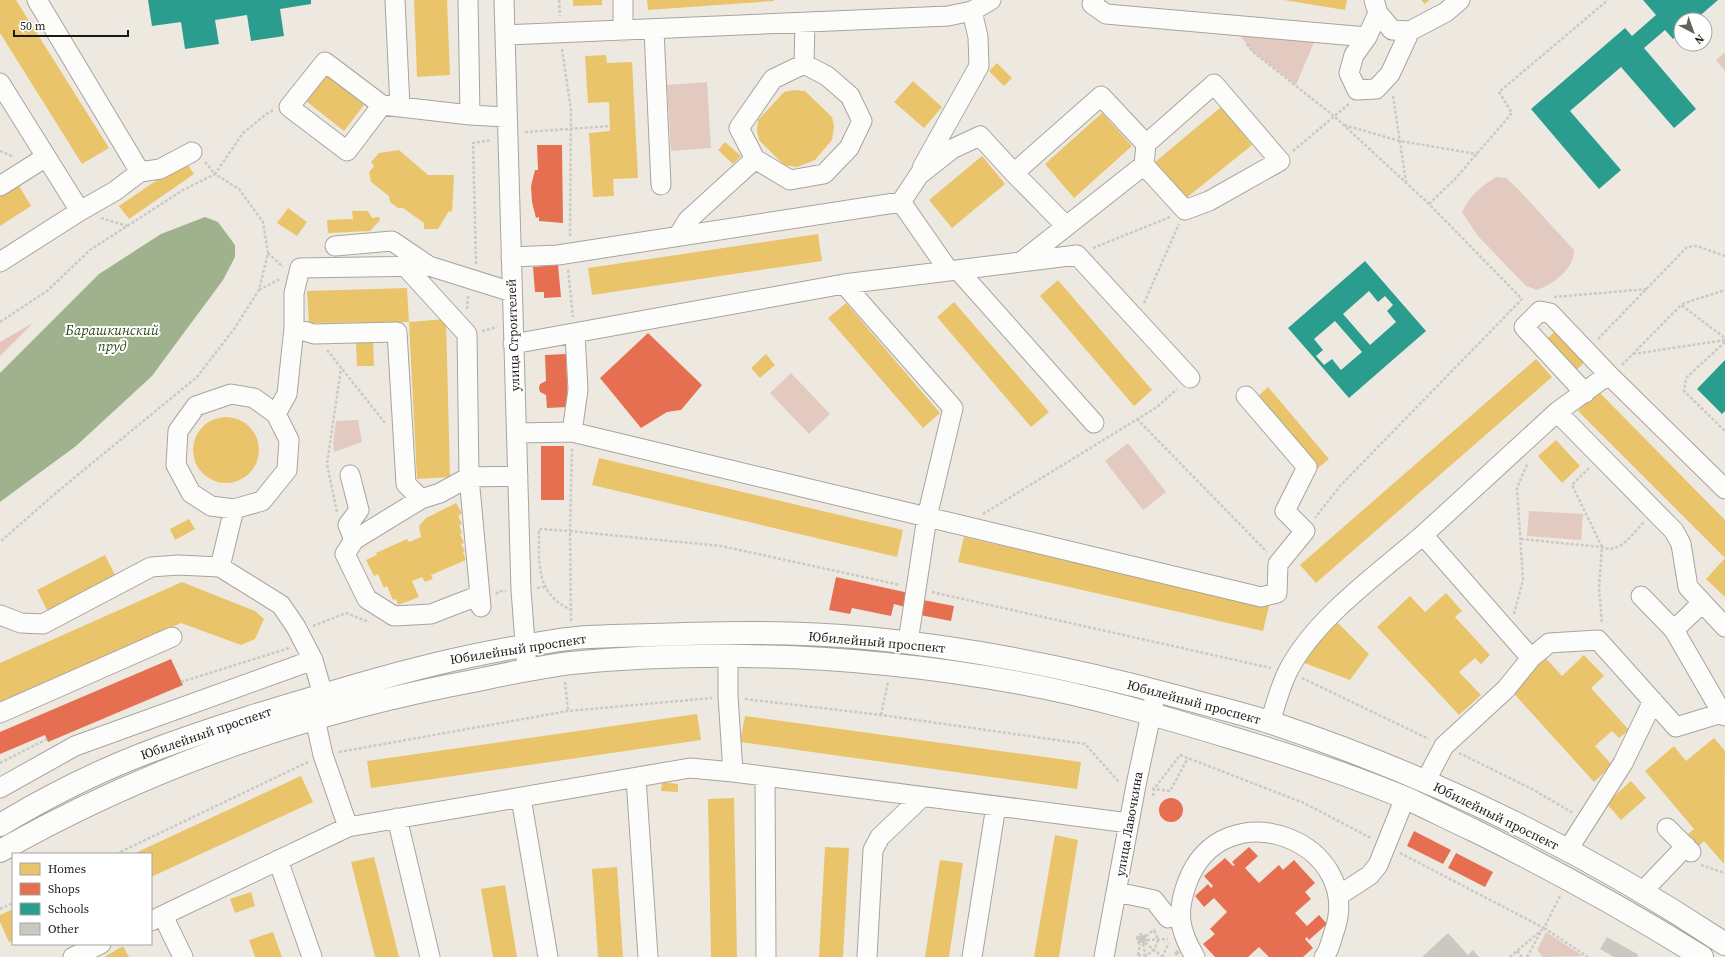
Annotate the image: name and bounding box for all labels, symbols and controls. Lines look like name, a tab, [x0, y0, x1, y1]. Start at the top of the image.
scale bar	[14, 12, 128, 38]
north arrow	[1673, 12, 1713, 52]
text: 50 m	[20, 18, 46, 34]
text: N	[1691, 31, 1707, 47]
street label: улица Строителей	[503, 278, 523, 392]
water label: Барашкинский пруд	[64, 320, 159, 356]
street label: Юбилейный проспект	[808, 628, 946, 656]
street label: Юбилейный проспект	[449, 630, 587, 668]
street label: Юбилейный проспект	[1125, 676, 1263, 728]
street label: Юбилейный проспект	[138, 703, 274, 763]
street label: улица Лавочкина	[1111, 770, 1147, 878]
street label: Юбилейный проспект	[1430, 778, 1562, 854]
legend	[12, 853, 152, 945]
text: Homes	[48, 861, 86, 877]
text: Shops	[48, 881, 80, 897]
text: Schools	[48, 901, 89, 917]
text: Other	[48, 921, 79, 937]

